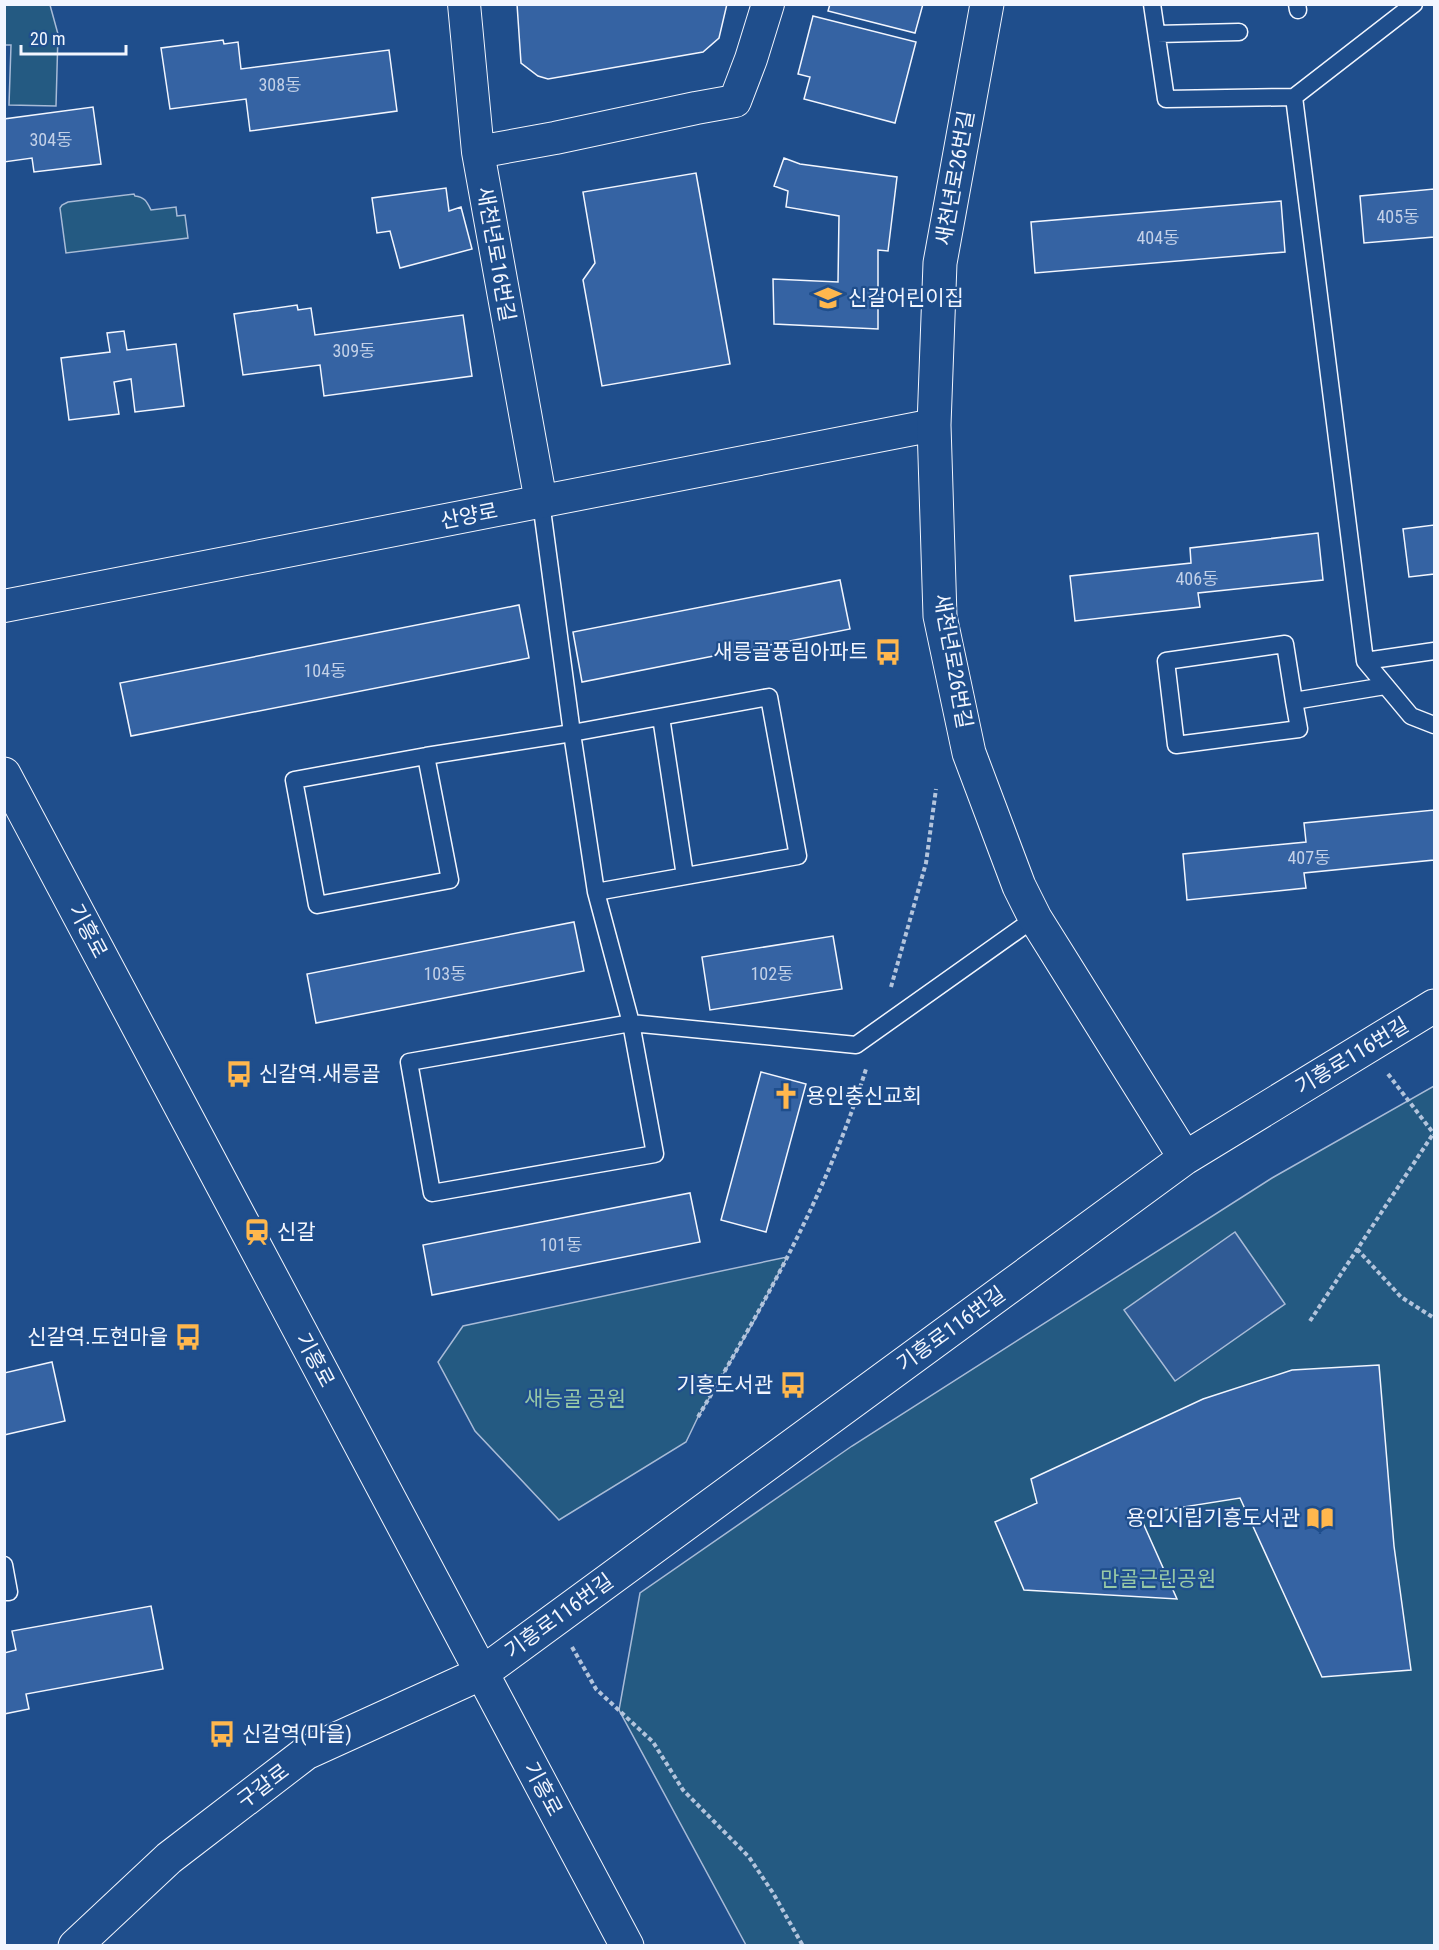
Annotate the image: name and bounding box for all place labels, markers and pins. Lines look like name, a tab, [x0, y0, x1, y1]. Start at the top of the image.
school or university icon: 신갈어린이집	[813, 283, 843, 313]
place label: 신갈어린이집	[848, 286, 964, 310]
bus stop icon: 새릉골풍림아파트	[873, 637, 903, 667]
place label: 새릉골풍림아파트	[713, 640, 868, 664]
bus stop icon: 신갈역.새릉골	[224, 1059, 254, 1089]
place label: 신갈역.새릉골	[259, 1062, 380, 1086]
church icon: 용인충신교회	[771, 1081, 801, 1111]
place label: 용인충신교회	[806, 1084, 922, 1108]
station icon: 신갈	[242, 1217, 272, 1247]
place label: 신갈	[277, 1220, 316, 1244]
bus stop icon: 신갈역.도현마을	[173, 1322, 203, 1352]
place label: 신갈역.도현마을	[27, 1325, 168, 1349]
bus stop icon: 기흥도서관	[778, 1370, 808, 1400]
place label: 기흥도서관	[676, 1373, 773, 1397]
library icon: 용인시립기흥도서관	[1305, 1503, 1335, 1533]
place label: 용인시립기흥도서관	[1126, 1506, 1300, 1530]
bus stop icon: 신갈역(마을)	[207, 1719, 237, 1749]
place label: 신갈역(마을)	[242, 1722, 352, 1746]

